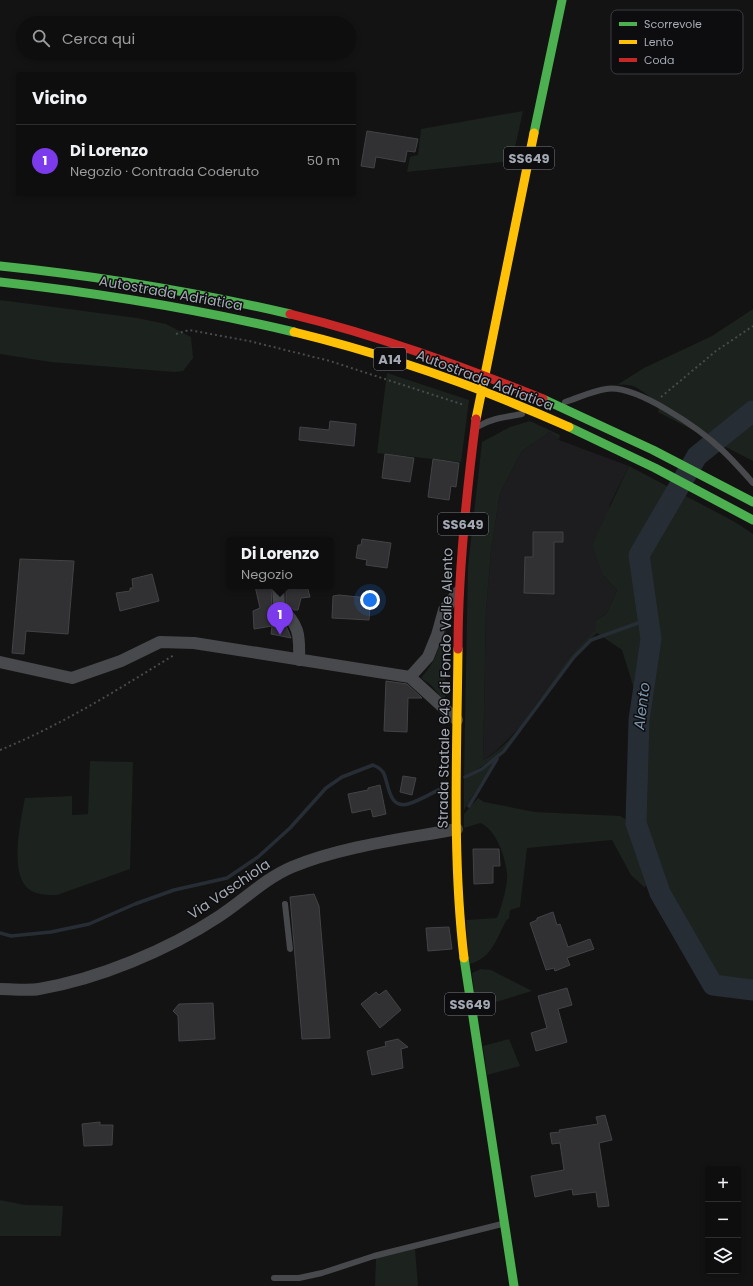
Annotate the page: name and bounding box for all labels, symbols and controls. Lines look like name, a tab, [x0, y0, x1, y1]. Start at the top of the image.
legend	[611, 10, 743, 74]
search box	[16, 16, 356, 60]
text: Scorrevole	[644, 16, 702, 32]
icon: search	[30, 27, 52, 49]
text: Cerca qui	[62, 28, 135, 49]
text: Lento	[644, 34, 674, 50]
text: Coda	[644, 52, 674, 68]
text: Vicino	[32, 86, 87, 110]
text: Di Lorenzo	[70, 140, 148, 161]
road number: SS649	[504, 147, 554, 169]
text: 1	[43, 151, 47, 170]
text: 50 m	[307, 151, 340, 170]
text: Negozio · Contrada Coderuto	[70, 162, 259, 181]
street label: Autostrada Adriatica	[97, 270, 245, 316]
street label: Autostrada Adriatica	[413, 345, 557, 415]
road number: A14	[374, 348, 406, 370]
road number: SS649	[438, 513, 488, 535]
popup	[227, 537, 333, 589]
text: Di Lorenzo	[241, 543, 319, 564]
street label: Strada Statale 649 di Fondo Valle Alento	[433, 547, 457, 829]
text: Negozio	[241, 565, 293, 584]
your location	[360, 590, 380, 610]
pin: 1	[267, 602, 293, 635]
water label: Alento	[628, 681, 655, 732]
street label: Via Vaschiola	[184, 854, 274, 924]
road number: SS649	[445, 993, 495, 1015]
map controls	[705, 1166, 741, 1274]
button: +	[705, 1166, 741, 1202]
button: −	[705, 1202, 741, 1238]
button: layers	[705, 1238, 741, 1274]

